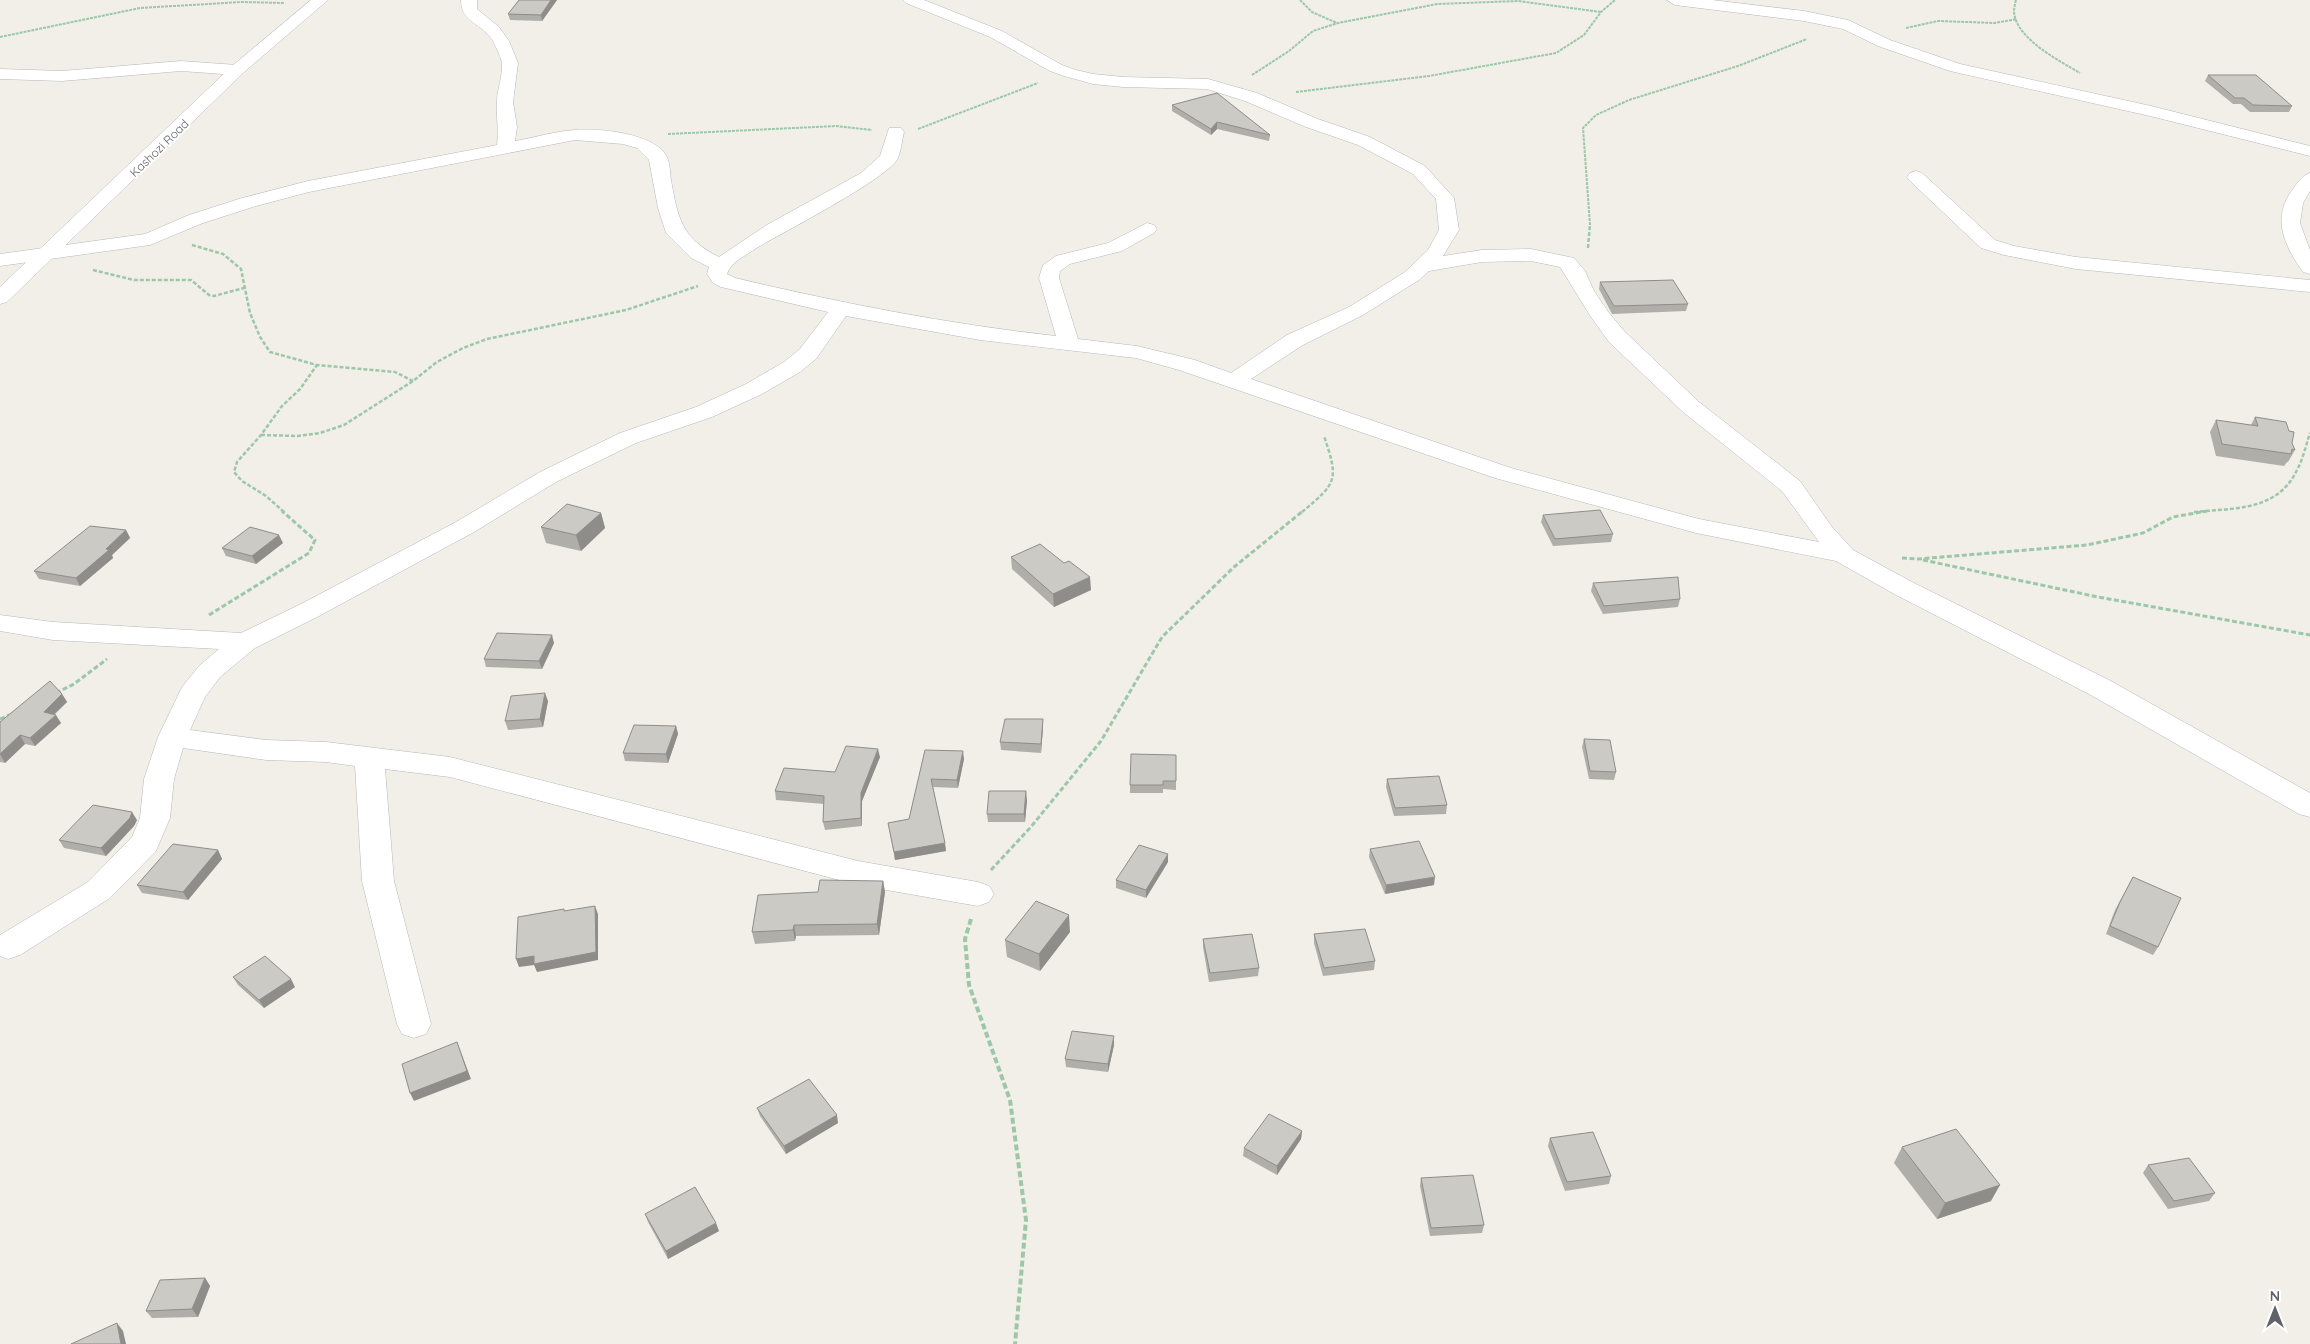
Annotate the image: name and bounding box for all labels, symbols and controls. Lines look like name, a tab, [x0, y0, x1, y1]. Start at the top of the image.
street label: Kashozi Road	[126, 116, 192, 180]
north arrow	[2250, 1284, 2300, 1334]
text: N	[2270, 1287, 2280, 1305]

